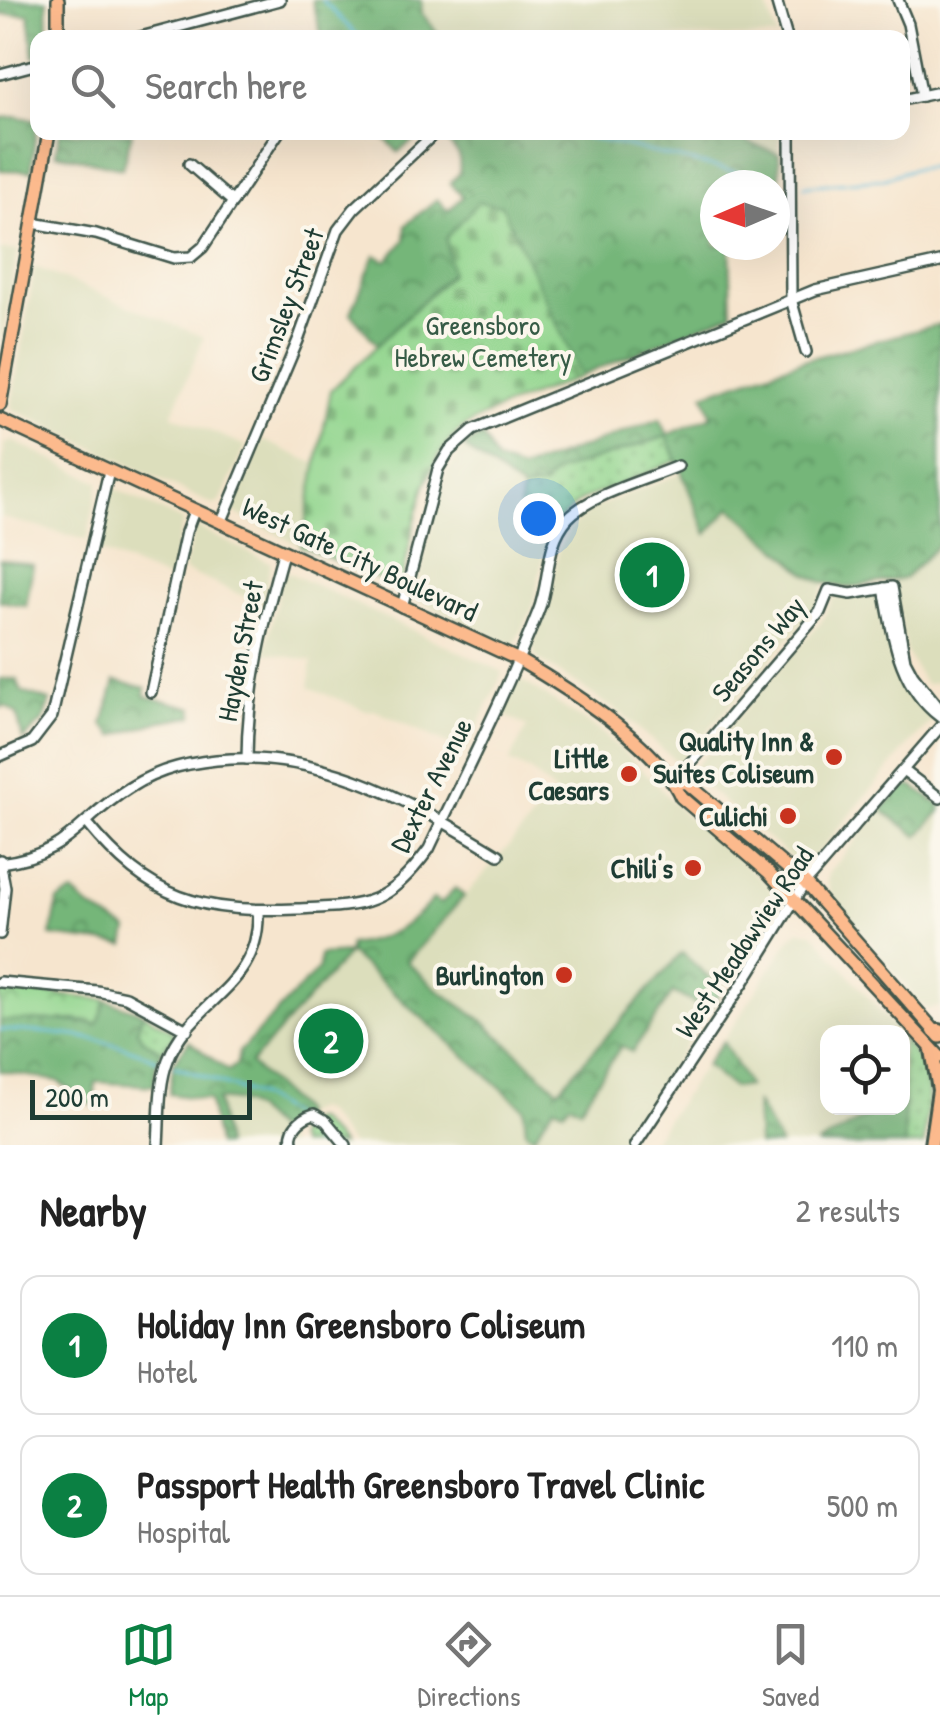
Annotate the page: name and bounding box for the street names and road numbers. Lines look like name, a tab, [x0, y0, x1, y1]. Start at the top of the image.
street label: Grimsley Street	[239, 222, 333, 388]
street label: West Gate City Boulevard	[236, 488, 484, 630]
street label: Hayden Street	[208, 577, 272, 724]
street label: Seasons Way	[703, 588, 813, 710]
street label: Dexter Avenue	[381, 711, 481, 859]
street label: West Meadowview Road	[666, 839, 822, 1045]

